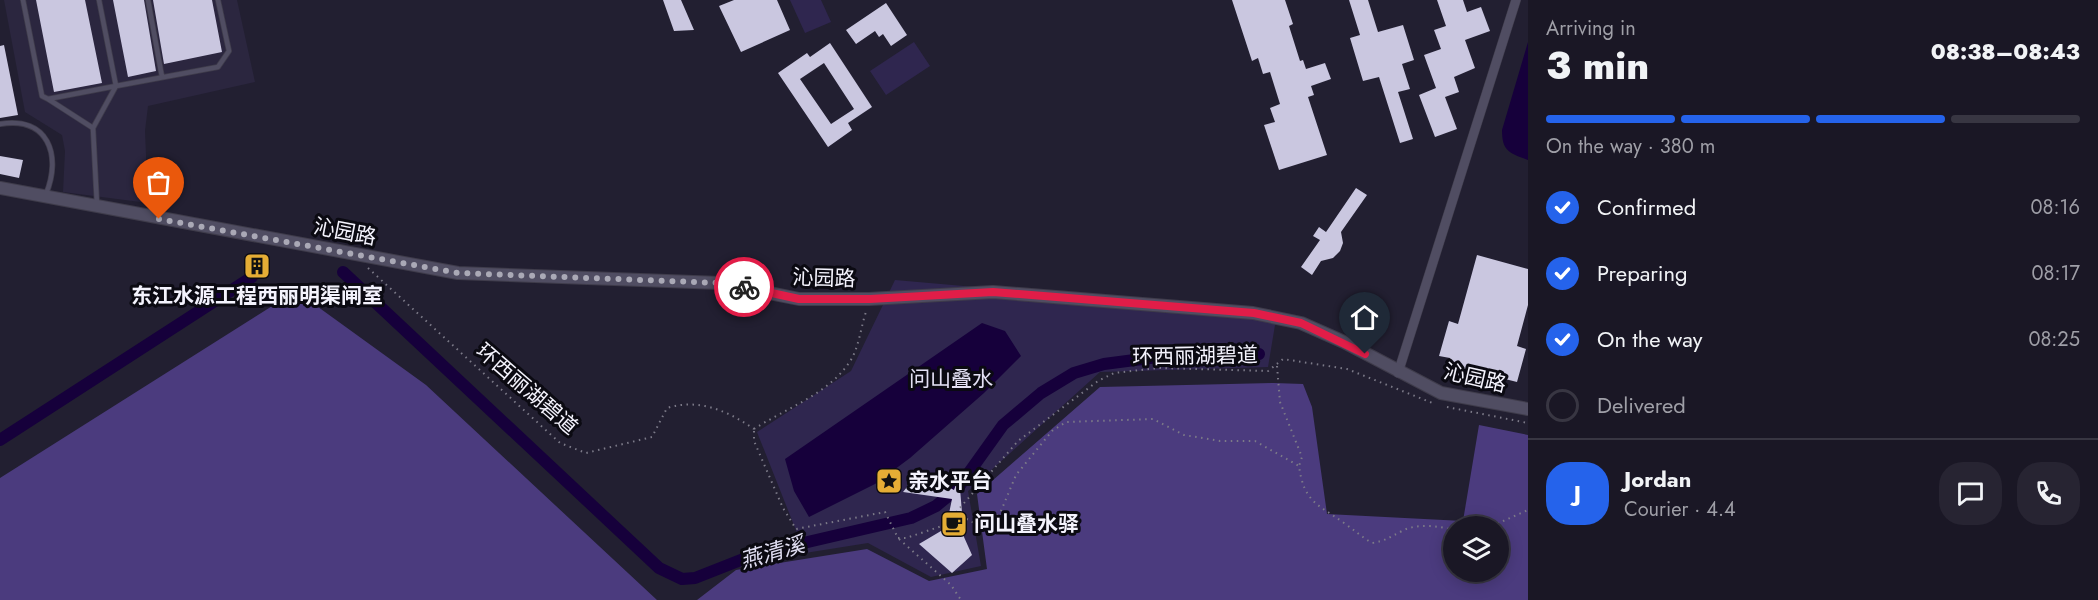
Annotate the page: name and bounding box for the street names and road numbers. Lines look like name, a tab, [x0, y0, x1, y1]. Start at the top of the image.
street label: 沁园路	[311, 211, 379, 253]
street label: 沁园路	[792, 262, 856, 294]
street label: 环西丽湖碧道	[470, 336, 584, 442]
street label: 环西丽湖碧道	[1132, 340, 1258, 372]
street label: 沁园路	[1441, 356, 1509, 400]

